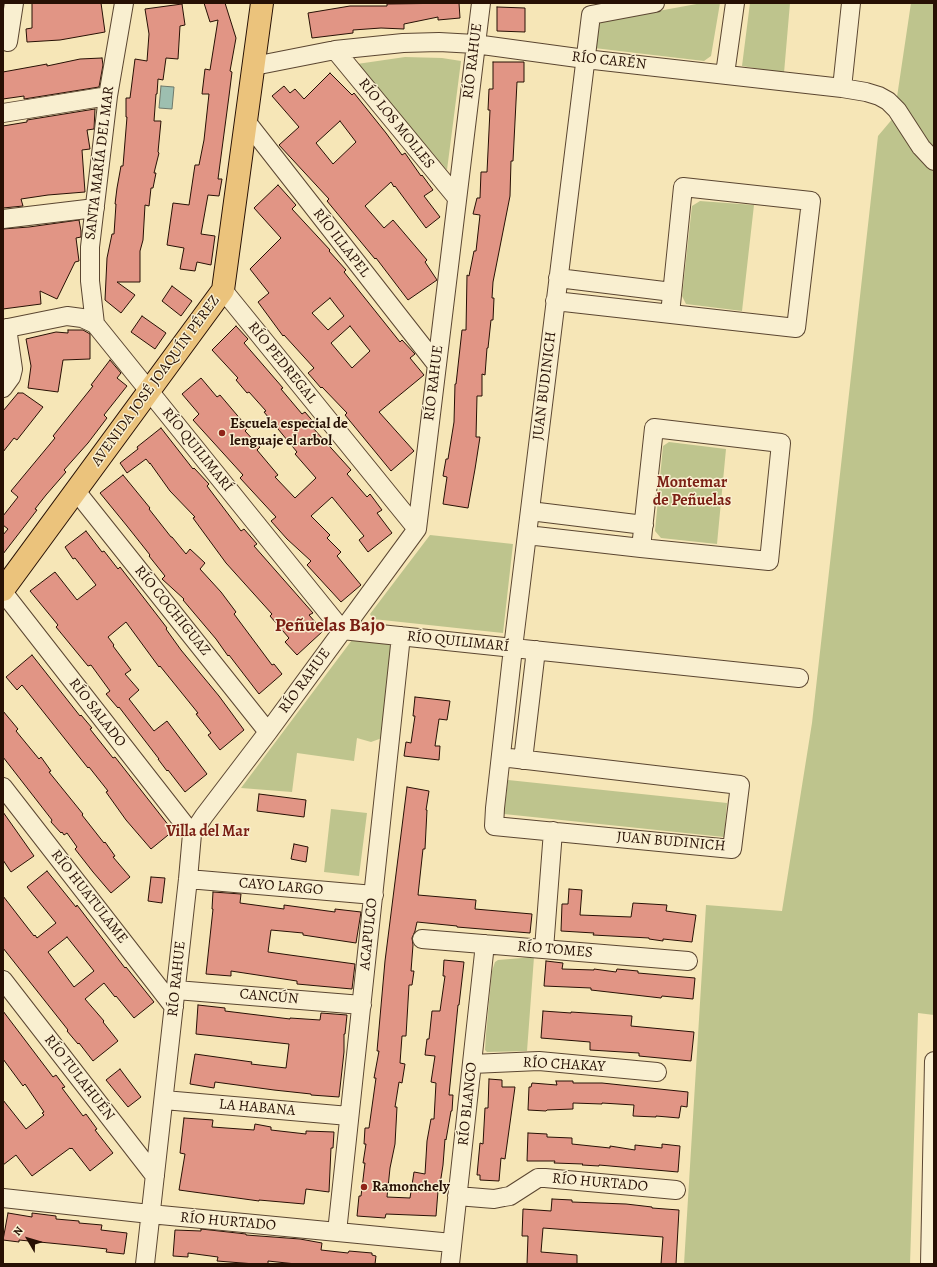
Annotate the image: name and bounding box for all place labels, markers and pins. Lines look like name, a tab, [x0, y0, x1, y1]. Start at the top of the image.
place label: Escuela especial de lenguaje el arbol	[230, 415, 348, 450]
marker: Escuela especial de lenguaje el arbol	[217, 428, 227, 438]
place label: Ramonchely	[372, 1178, 450, 1196]
marker: Ramonchely	[359, 1182, 369, 1192]

